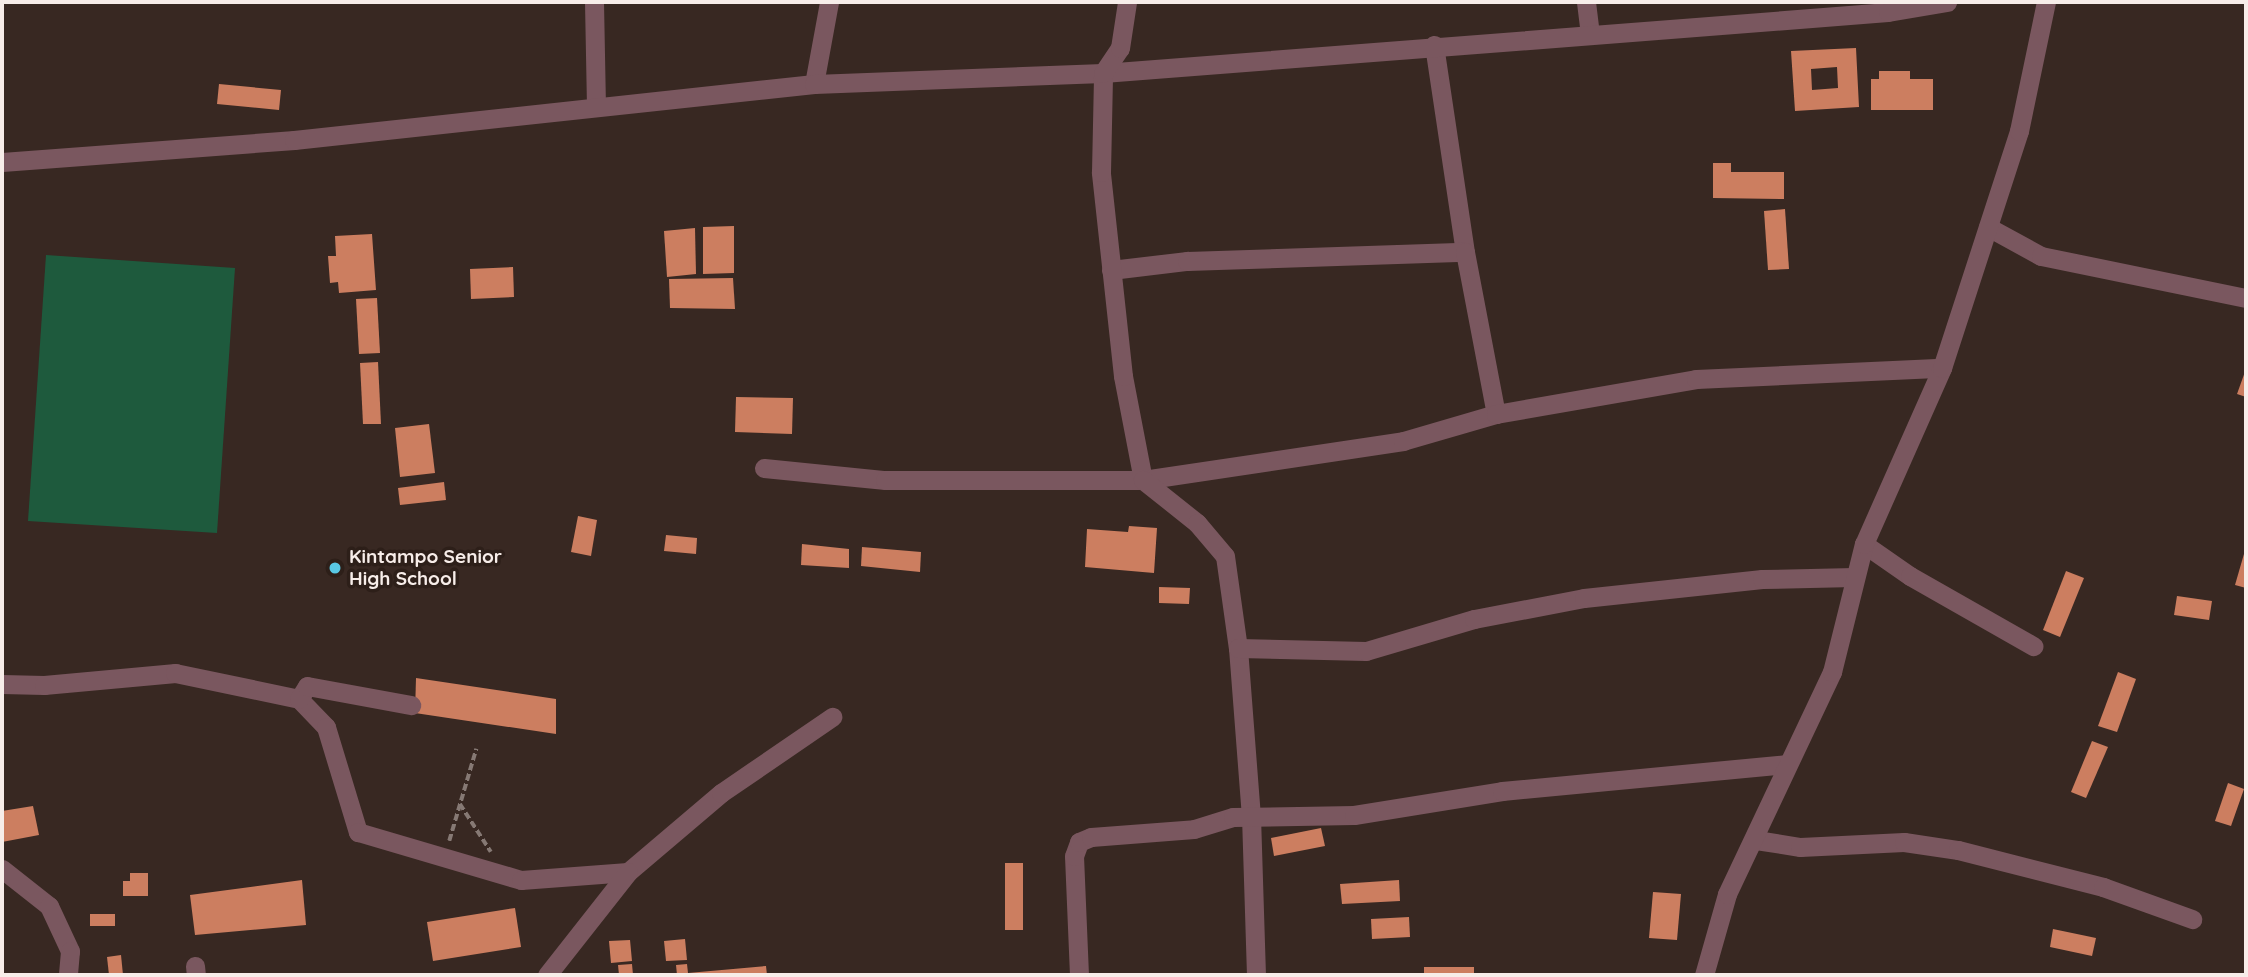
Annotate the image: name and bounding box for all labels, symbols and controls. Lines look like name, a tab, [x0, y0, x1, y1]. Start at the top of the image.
place label: Kintampo Senior High School	[349, 546, 502, 590]
marker: Kintampo Senior High School	[327, 560, 343, 576]

